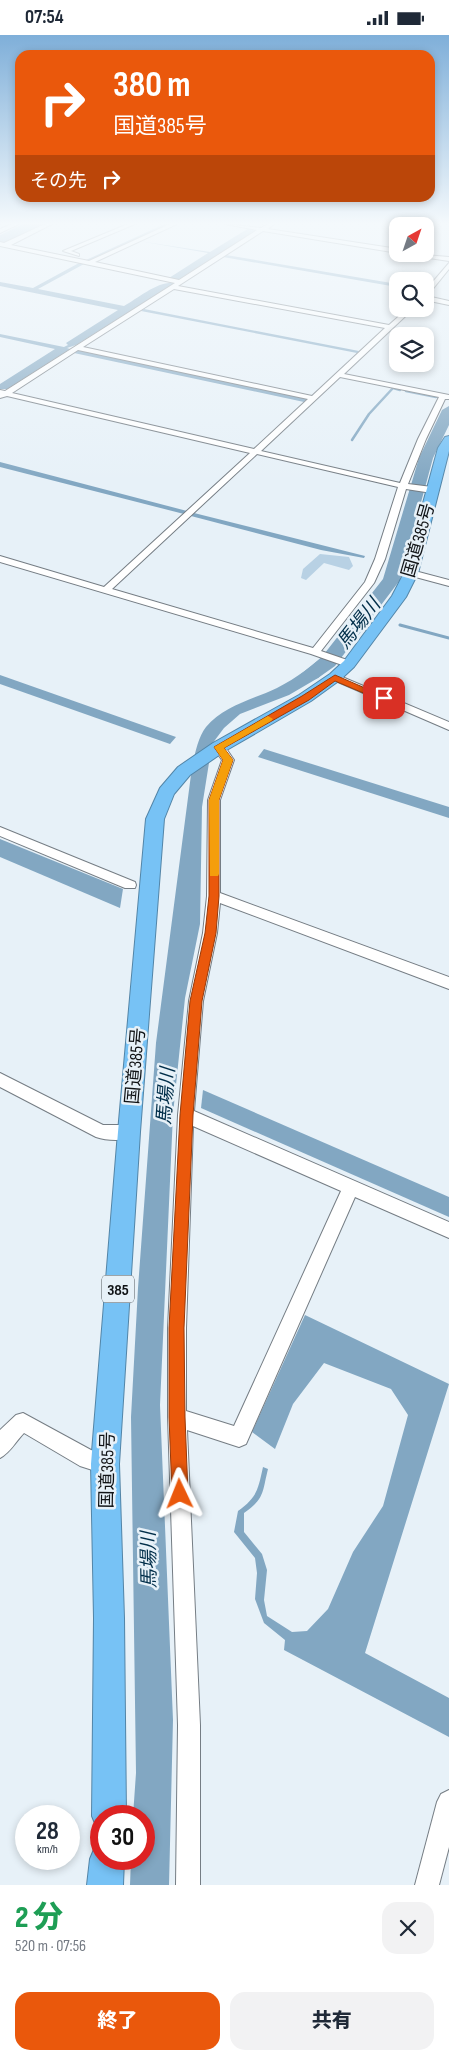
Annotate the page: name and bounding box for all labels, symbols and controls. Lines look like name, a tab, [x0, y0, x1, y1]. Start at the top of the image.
text: 07:54	[25, 6, 64, 29]
text: 380 m	[113, 64, 191, 107]
icon: right	[30, 70, 95, 135]
text: 国道385号	[113, 113, 207, 140]
icon: right	[97, 165, 125, 193]
text: その先	[30, 170, 87, 193]
north arrow	[389, 217, 434, 263]
map controls	[389, 217, 434, 372]
button: search	[389, 272, 434, 317]
button: layers	[389, 327, 434, 372]
street label: 国道385号	[398, 500, 439, 580]
water label: 馬場川	[333, 593, 387, 653]
pin	[363, 677, 405, 719]
icon: arrive	[370, 684, 398, 712]
street label: 国道385号	[122, 1027, 149, 1105]
water label: 馬場川	[153, 1065, 180, 1125]
road number: 385	[102, 1275, 134, 1303]
street label: 国道385号	[96, 1432, 119, 1509]
position arrow	[153, 1467, 205, 1519]
water label: 馬場川	[137, 1529, 161, 1589]
speed limit sign: 30	[90, 1805, 155, 1870]
text: 28	[36, 1816, 59, 1847]
text: km/h	[37, 1842, 58, 1857]
text: 2 分	[15, 1900, 63, 1936]
button: close	[382, 1902, 434, 1954]
text: 520 m · 07:56	[15, 1937, 86, 1956]
button: 終了	[15, 1992, 220, 2050]
button: 共有	[230, 1992, 434, 2050]

